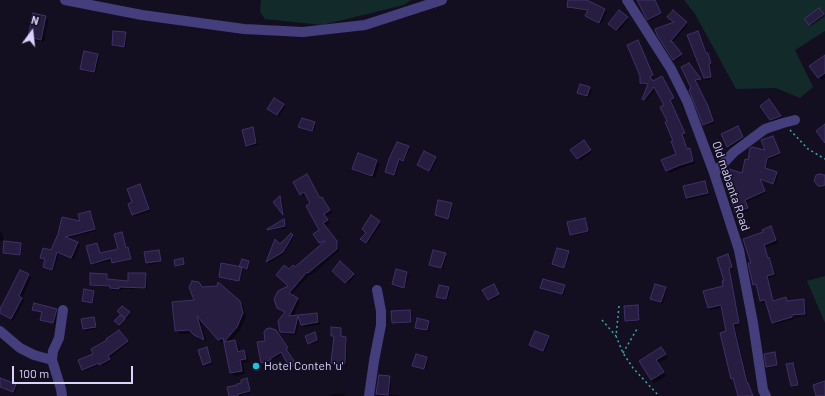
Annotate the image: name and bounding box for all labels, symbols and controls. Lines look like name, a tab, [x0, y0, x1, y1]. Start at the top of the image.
north arrow	[12, 12, 52, 52]
text: N	[30, 13, 40, 27]
street label: Old mabanta Road	[709, 139, 753, 233]
scale bar	[14, 358, 135, 384]
place label: Hotel Conteh 'u'	[264, 359, 343, 373]
marker: Hotel Conteh 'u'	[251, 361, 261, 371]
text: 100 m	[19, 366, 49, 380]

